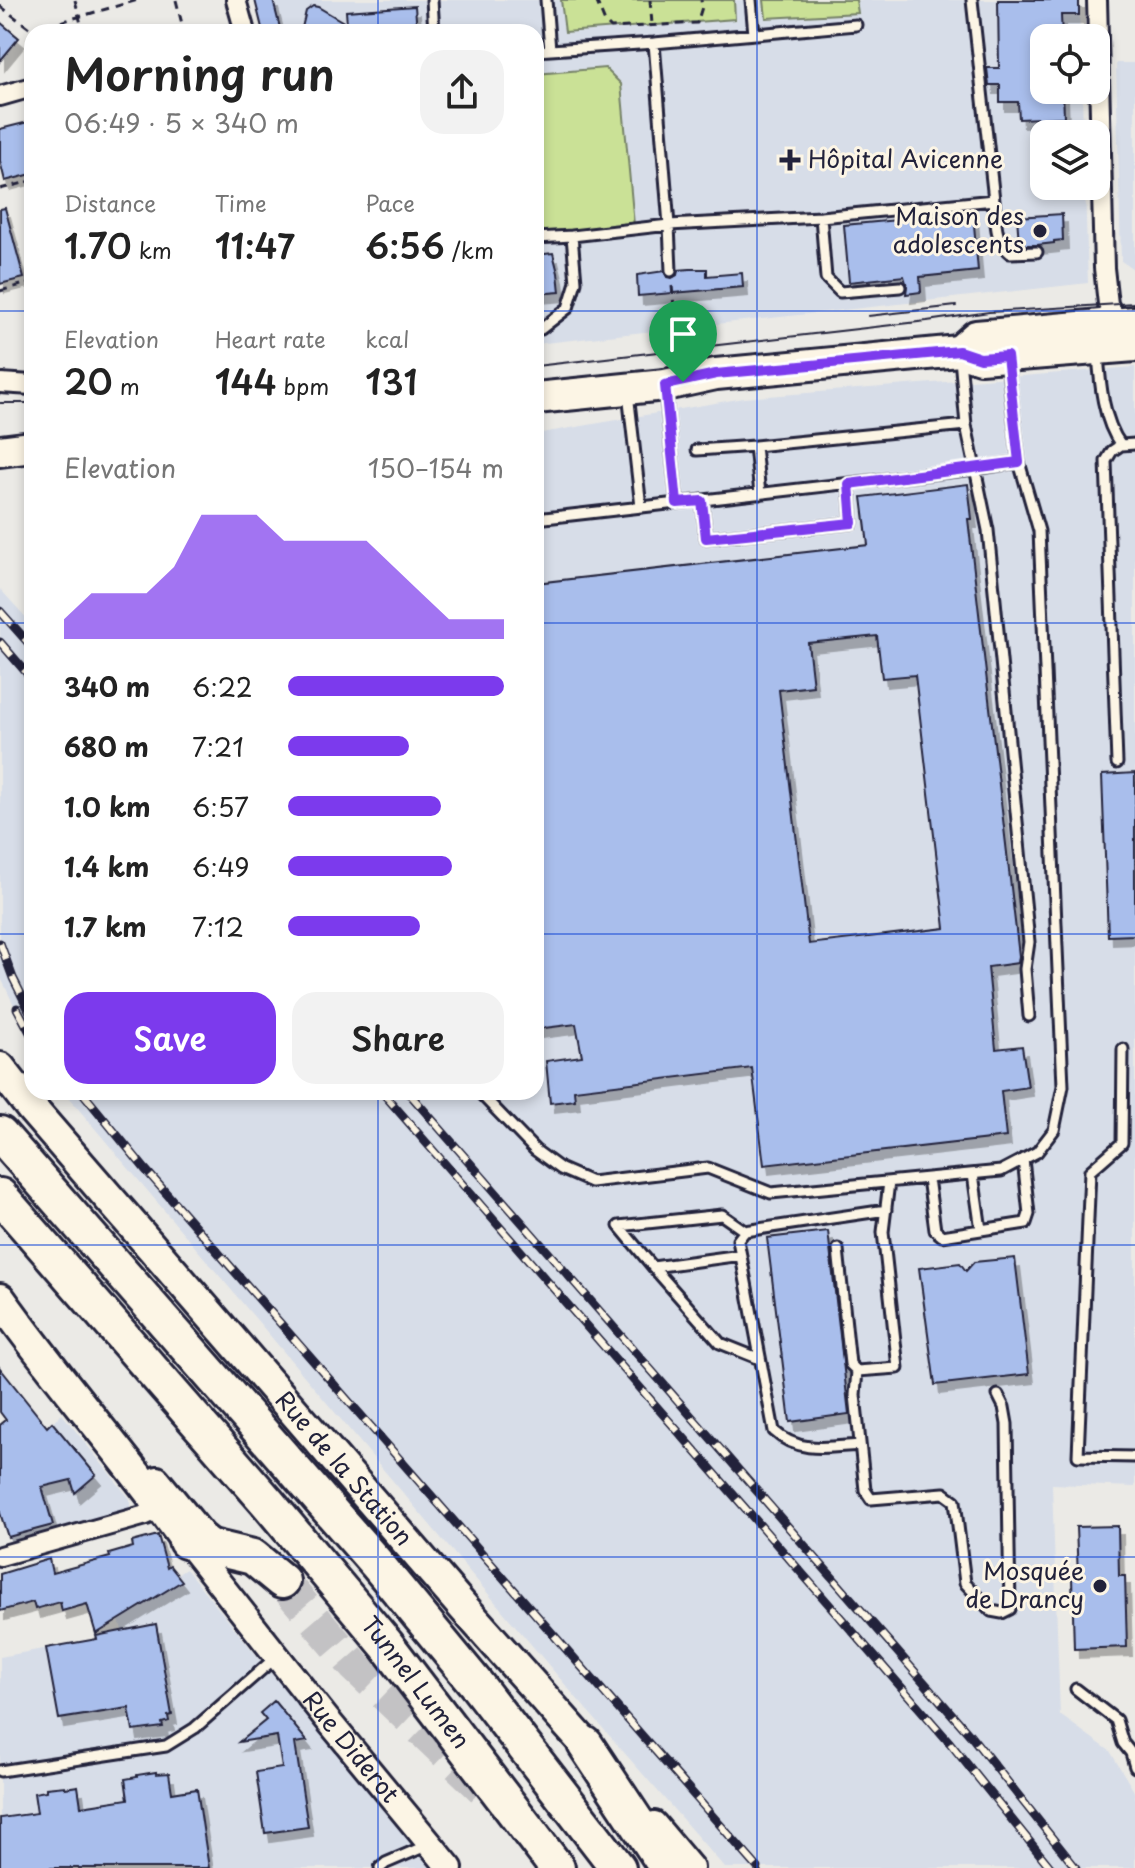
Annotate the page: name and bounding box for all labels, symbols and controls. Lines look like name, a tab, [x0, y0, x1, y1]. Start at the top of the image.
map controls	[1030, 24, 1110, 200]
button: locate	[1030, 24, 1110, 104]
text: Morning run	[64, 40, 335, 106]
button: share	[420, 50, 504, 134]
text: 06:49 · 5 × 340 m	[64, 103, 299, 142]
button: layers	[1030, 120, 1110, 200]
place label: Hôpital Avicenne	[808, 140, 1003, 176]
marker: Hôpital Avicenne	[779, 149, 801, 171]
text: Distance	[64, 186, 156, 219]
text: Time	[215, 186, 267, 219]
text: Pace	[365, 186, 415, 219]
place label: Maison des adolescents	[893, 197, 1024, 261]
text: 1.70	[64, 219, 132, 271]
text: 11:47	[215, 219, 295, 271]
text: 6:56	[365, 219, 445, 271]
marker: Maison des adolescents	[1031, 222, 1049, 240]
text: km	[132, 233, 172, 266]
text: /km	[445, 233, 494, 266]
pin	[649, 300, 717, 382]
icon: arrive	[661, 312, 705, 356]
text: Elevation	[64, 322, 159, 355]
text: Heart rate	[215, 322, 326, 355]
text: kcal	[365, 322, 409, 355]
text: 20	[64, 355, 113, 407]
text: 144	[215, 355, 277, 407]
text: 131	[365, 355, 417, 407]
text: m	[113, 369, 140, 402]
text: bpm	[277, 369, 329, 402]
text: Elevation	[64, 448, 176, 487]
text: 150–154 m	[368, 448, 504, 487]
text: 340 m	[64, 667, 150, 706]
text: 6:22	[192, 667, 253, 706]
text: 680 m	[64, 727, 149, 766]
text: 7:21	[192, 727, 244, 766]
text: 1.0 km	[64, 787, 151, 826]
text: 6:57	[192, 787, 249, 826]
text: 1.4 km	[64, 847, 149, 886]
text: 6:49	[192, 847, 250, 886]
text: 1.7 km	[64, 907, 147, 946]
text: 7:12	[192, 907, 244, 946]
button: Save	[64, 992, 276, 1084]
button: Share	[292, 992, 504, 1084]
street label: Rue de la Station	[268, 1382, 422, 1553]
place label: Mosquée de Drancy	[966, 1552, 1084, 1616]
marker: Mosquée de Drancy	[1091, 1577, 1109, 1595]
street label: Tunnel Lumen	[354, 1607, 480, 1756]
street label: Rue Diderot	[295, 1683, 409, 1810]

